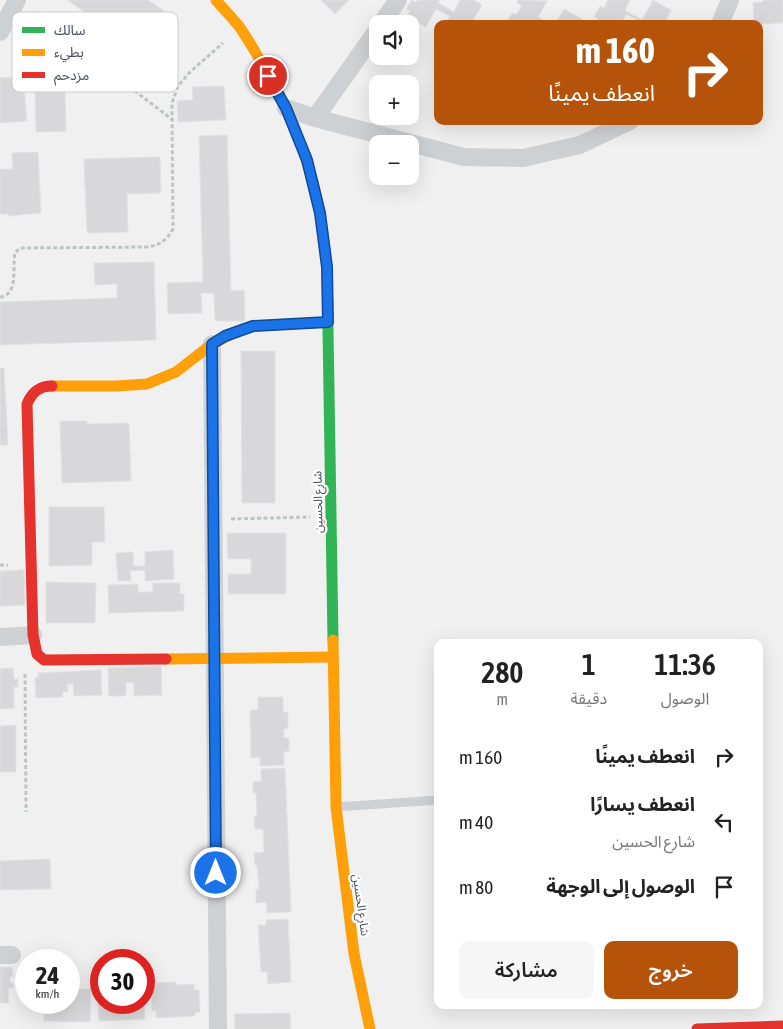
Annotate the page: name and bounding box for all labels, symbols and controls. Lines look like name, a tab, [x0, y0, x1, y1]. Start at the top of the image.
legend	[12, 12, 178, 92]
map controls	[369, 15, 419, 185]
button: sound	[369, 15, 419, 65]
text: سالك	[54, 22, 86, 38]
text: 160 m	[576, 30, 655, 70]
icon: right	[673, 40, 738, 105]
text: بطيء	[54, 44, 84, 63]
pin	[247, 55, 289, 97]
icon: arrive	[254, 62, 282, 90]
text: مزدحم	[54, 67, 89, 86]
button: +	[369, 75, 419, 125]
text: انعطف يمينًا	[548, 80, 655, 106]
button: −	[369, 135, 419, 185]
street label: شارع الحسين	[310, 471, 328, 533]
text: 1	[582, 647, 596, 681]
text: 11:36	[654, 647, 716, 681]
text: 280	[481, 655, 523, 689]
text: دقيقة	[571, 689, 607, 707]
text: الوصول	[661, 689, 709, 707]
text: m	[497, 690, 508, 708]
icon: right	[710, 743, 738, 771]
text: انعطف يمينًا	[595, 745, 695, 767]
text: 160 m	[459, 746, 502, 768]
text: انعطف يسارًا	[590, 793, 695, 815]
icon: left	[710, 808, 738, 836]
text: 40 m	[459, 811, 493, 833]
text: شارع الحسين	[612, 832, 695, 850]
position arrow	[189, 846, 241, 898]
street label: شارع الحسين	[348, 873, 372, 937]
icon: arrive	[710, 873, 738, 901]
text: الوصول إلى الوجهة	[546, 875, 695, 897]
text: 80 m	[459, 876, 493, 898]
button: مشاركة	[459, 941, 594, 999]
button: خروج	[604, 941, 738, 999]
speed limit sign: 30	[90, 949, 155, 1014]
text: 24	[36, 961, 59, 989]
text: km/h	[36, 987, 59, 1001]

